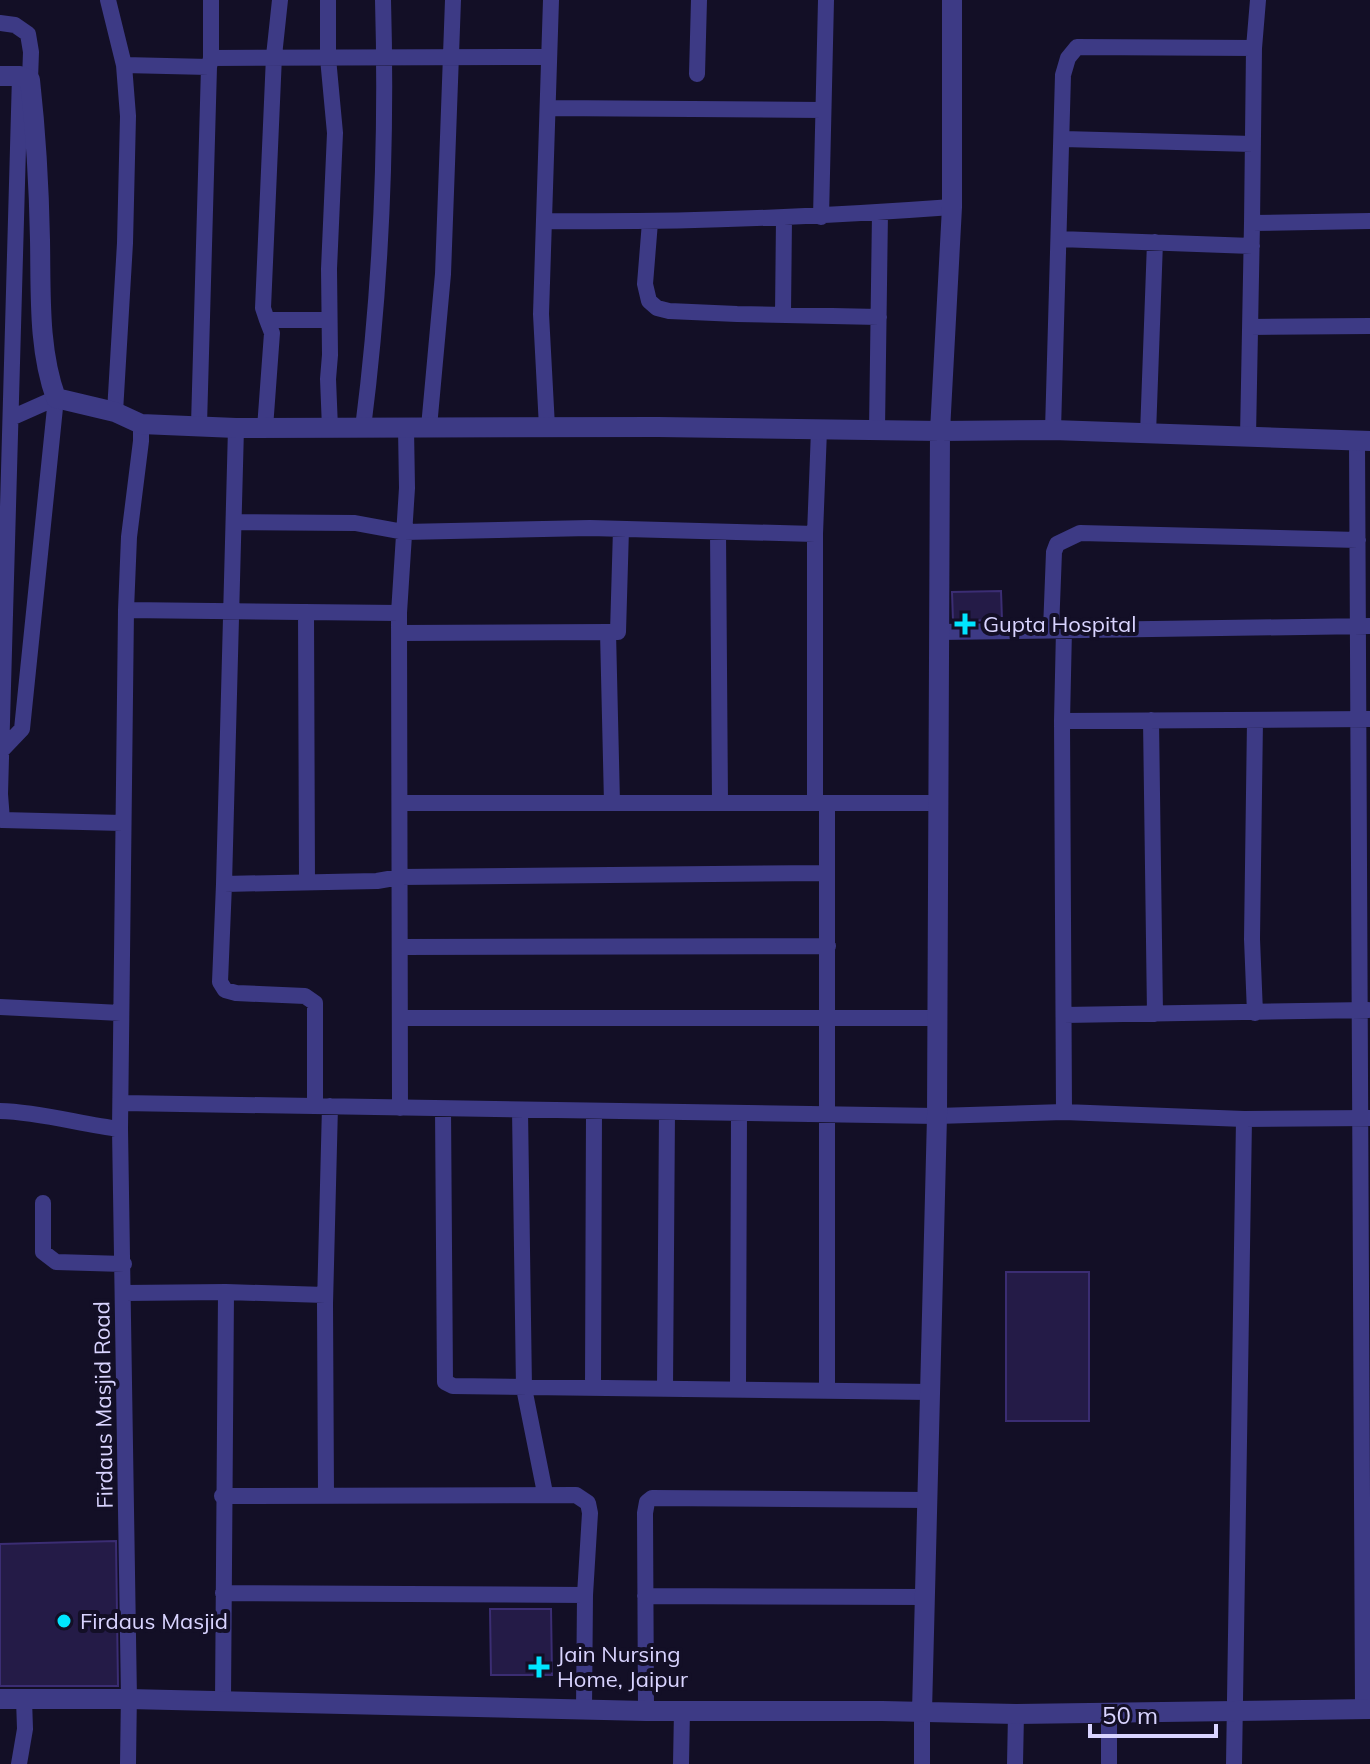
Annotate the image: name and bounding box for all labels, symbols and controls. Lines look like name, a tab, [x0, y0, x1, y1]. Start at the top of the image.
place label: Gupta Hospital	[983, 610, 1136, 638]
marker: Gupta Hospital	[954, 613, 976, 635]
street label: Firdaus Masjid Road	[87, 1301, 119, 1509]
place label: Firdaus Masjid	[80, 1607, 228, 1635]
marker: Firdaus Masjid	[55, 1612, 73, 1630]
place label: Jain Nursing Home, Jaipur	[557, 1640, 688, 1693]
marker: Jain Nursing Home, Jaipur	[528, 1656, 550, 1678]
scale bar	[1090, 1688, 1216, 1738]
text: 50 m	[1102, 1700, 1158, 1730]

